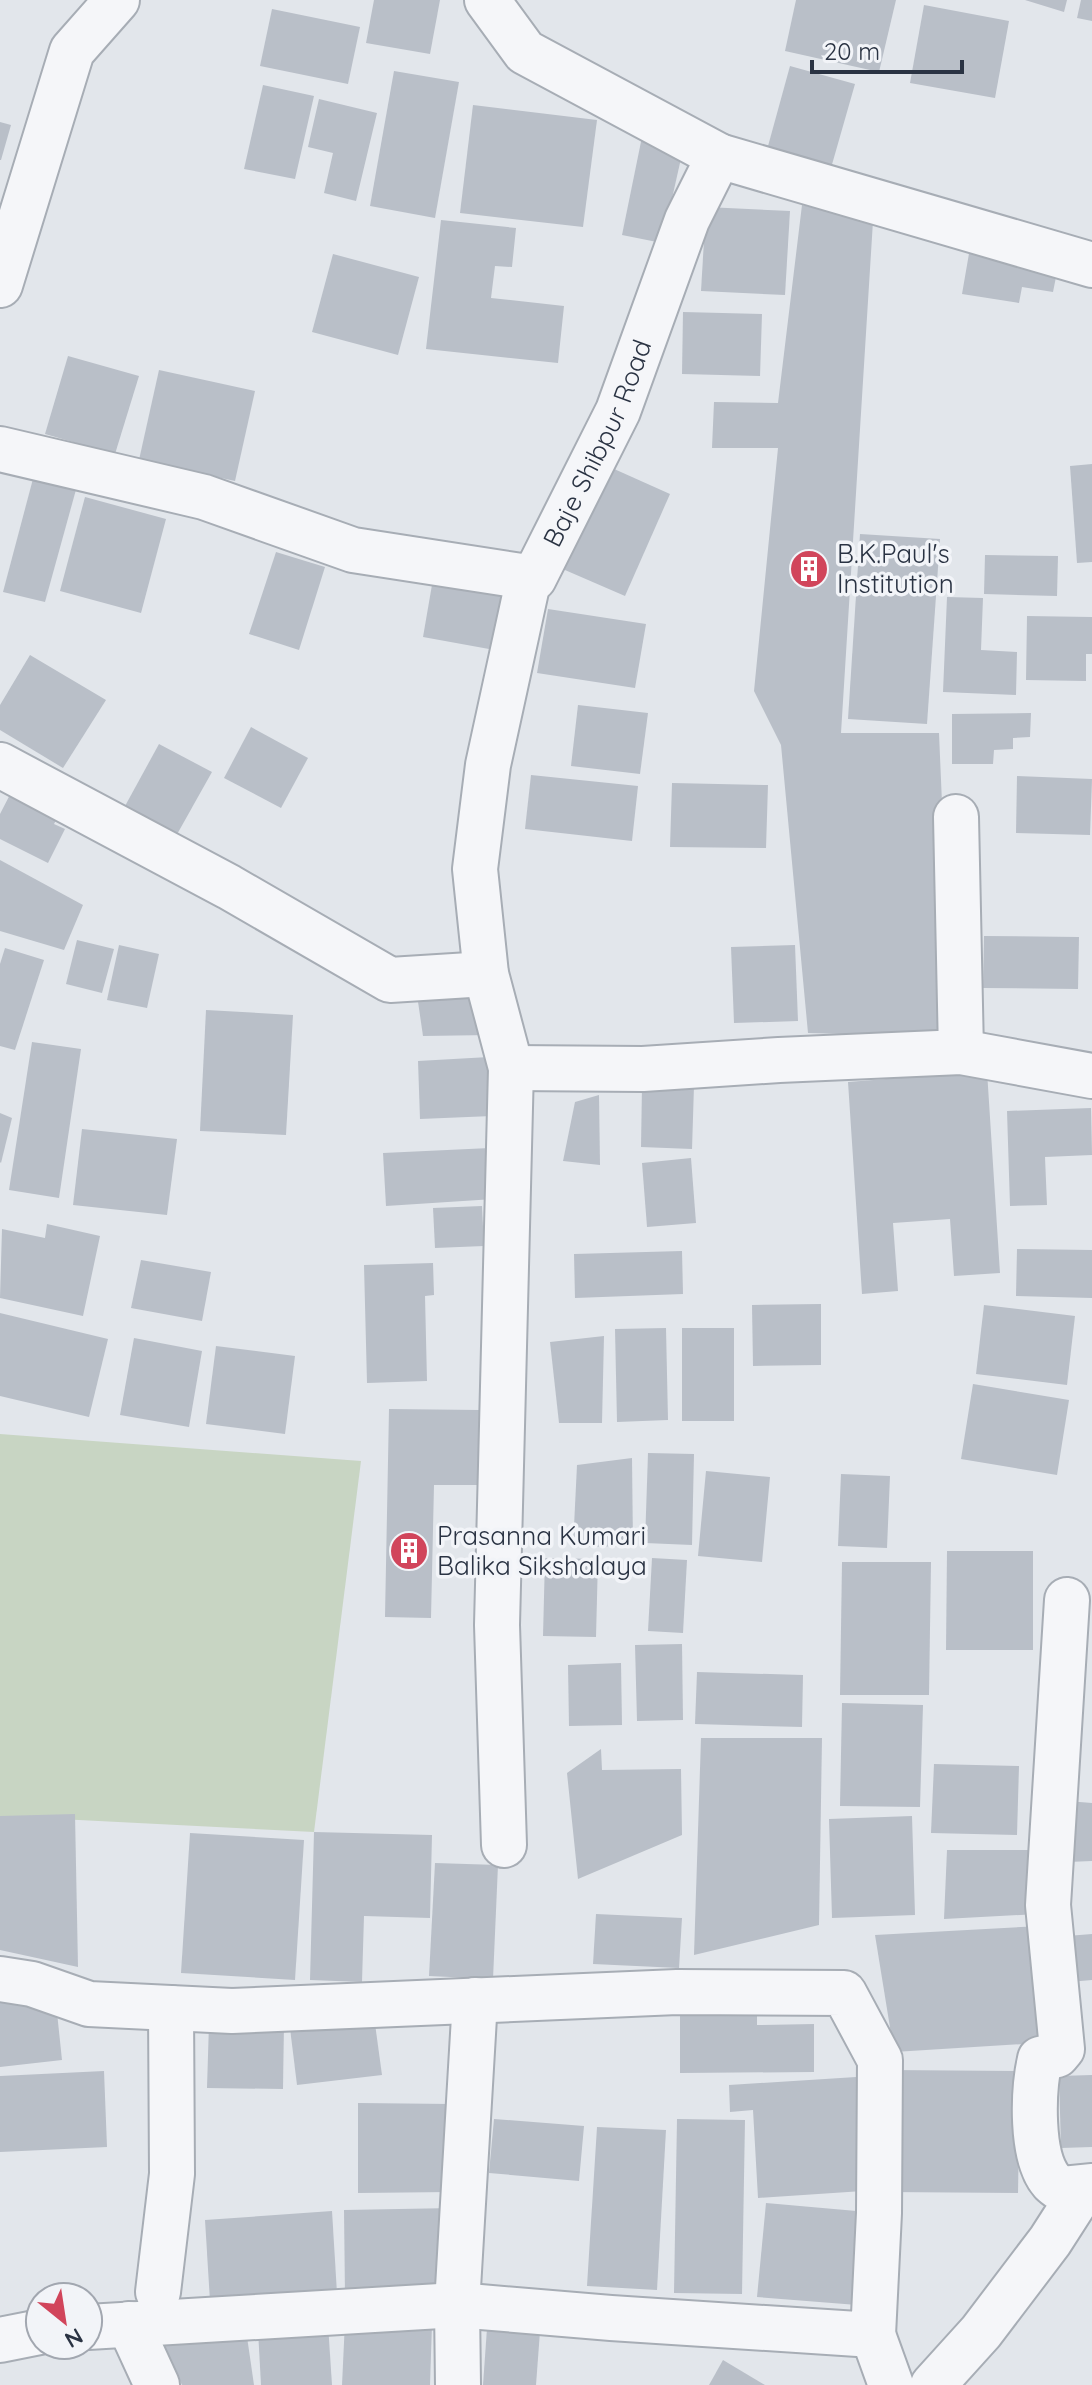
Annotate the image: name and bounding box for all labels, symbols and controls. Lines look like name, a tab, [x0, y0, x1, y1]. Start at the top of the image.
scale bar	[812, 24, 962, 74]
text: 20 m	[824, 36, 880, 66]
street label: Baje Shibpur Road	[535, 335, 658, 552]
place label: B.K.Paul's Institution	[837, 537, 954, 600]
building icon: B.K.Paul's Institution	[788, 548, 830, 590]
place label: Prasanna Kumari Balika Sikshalaya	[437, 1519, 647, 1582]
building icon: Prasanna Kumari Balika Sikshalaya	[388, 1530, 430, 1572]
north arrow	[24, 2281, 104, 2361]
text: N	[60, 2322, 88, 2354]

